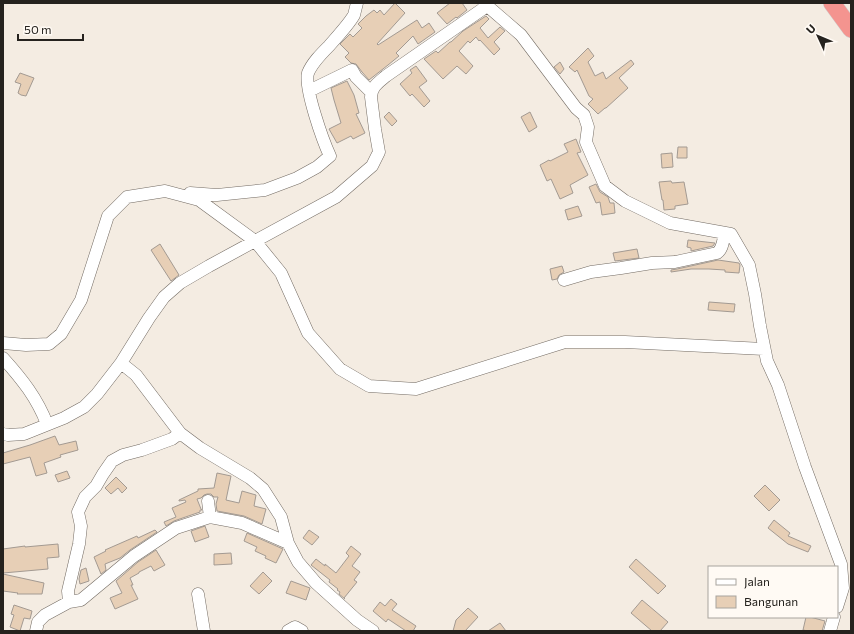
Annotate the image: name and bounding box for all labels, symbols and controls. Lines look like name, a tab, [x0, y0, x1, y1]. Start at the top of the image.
scale bar	[18, 16, 83, 42]
north arrow	[798, 16, 838, 56]
text: U	[803, 21, 818, 36]
text: 50 m	[24, 22, 52, 36]
legend	[708, 566, 838, 618]
text: Jalan	[744, 574, 770, 589]
text: Bangunan	[744, 594, 798, 608]

